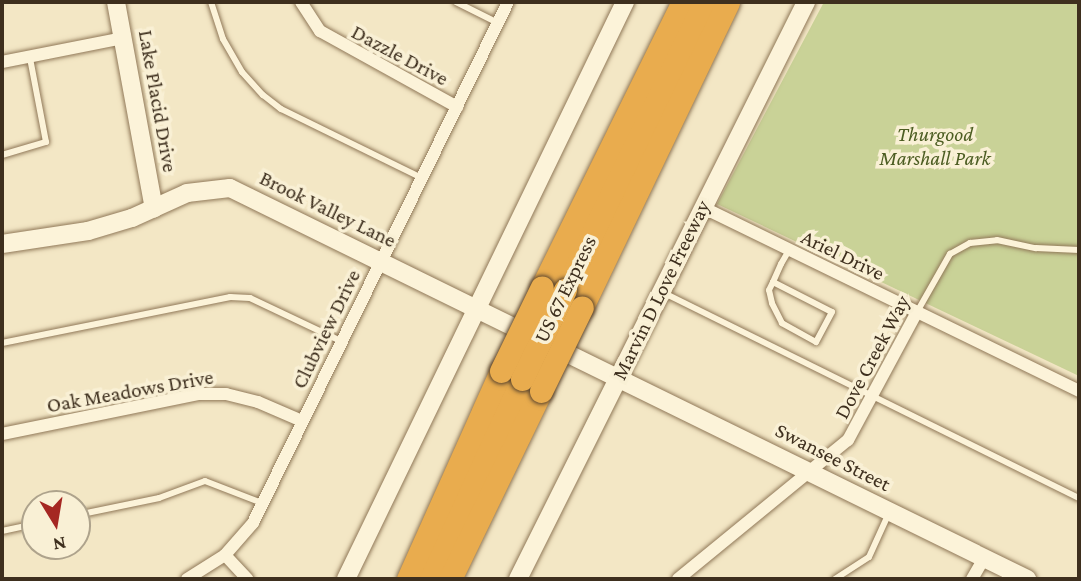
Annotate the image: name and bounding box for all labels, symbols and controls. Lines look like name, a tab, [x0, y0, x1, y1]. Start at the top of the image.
street label: Dazzle Drive	[347, 19, 453, 91]
street label: Lake Placid Drive	[133, 28, 183, 174]
park label: Thurgood Marshall Park	[879, 121, 991, 171]
street label: Brook Valley Lane	[256, 165, 400, 253]
street label: Marvin D Love Freeway	[607, 196, 715, 384]
street label: Ariel Drive	[797, 224, 889, 286]
street label: US 67 Express	[528, 232, 602, 346]
street label: Clubview Drive	[286, 265, 366, 393]
street label: Dove Creek Way	[829, 291, 915, 423]
street label: Oak Meadows Drive	[45, 364, 215, 418]
street label: Swansee Street	[771, 417, 895, 497]
north arrow	[21, 490, 91, 560]
text: N	[51, 533, 68, 556]

